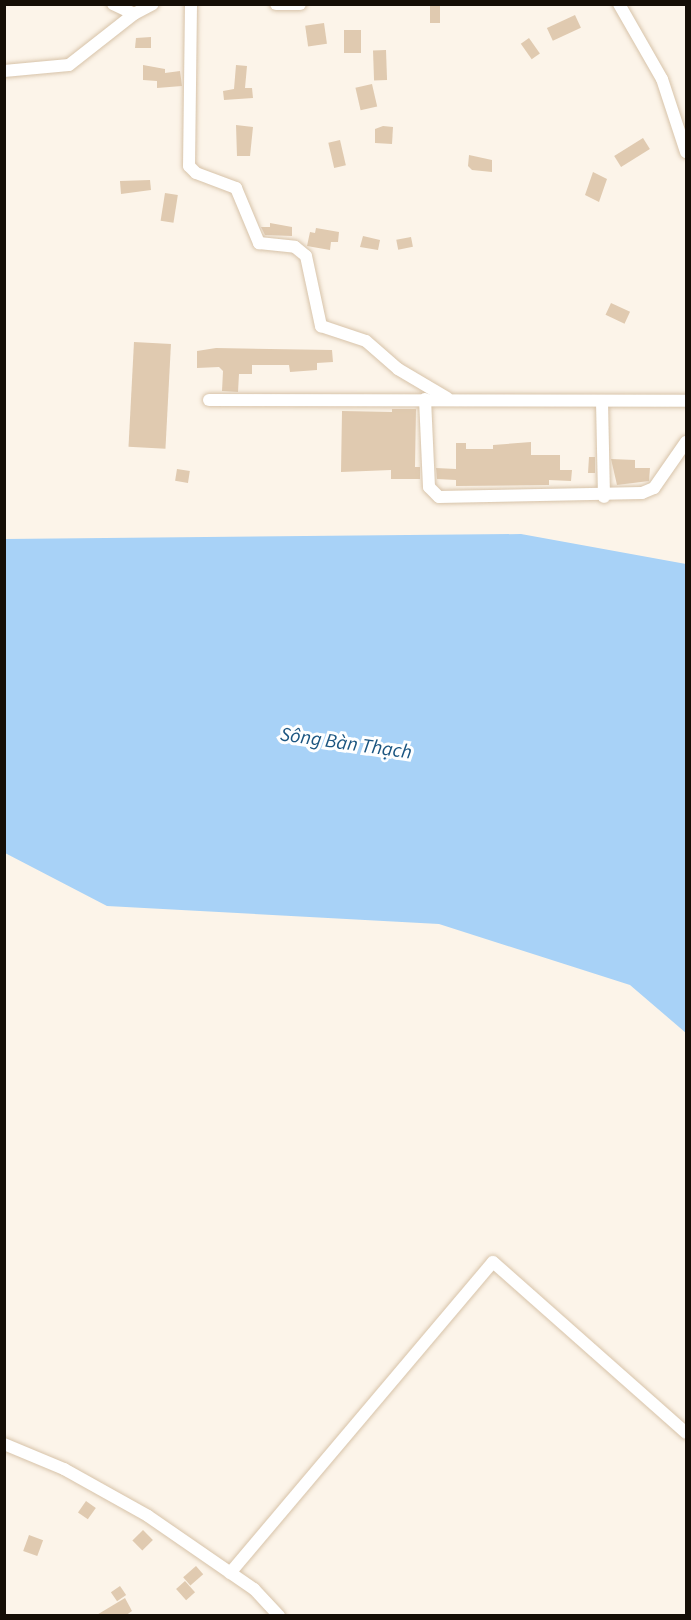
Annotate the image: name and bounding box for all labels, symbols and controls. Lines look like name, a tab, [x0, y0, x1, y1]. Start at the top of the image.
water label: Sông Bàn Thạch	[279, 723, 413, 765]

